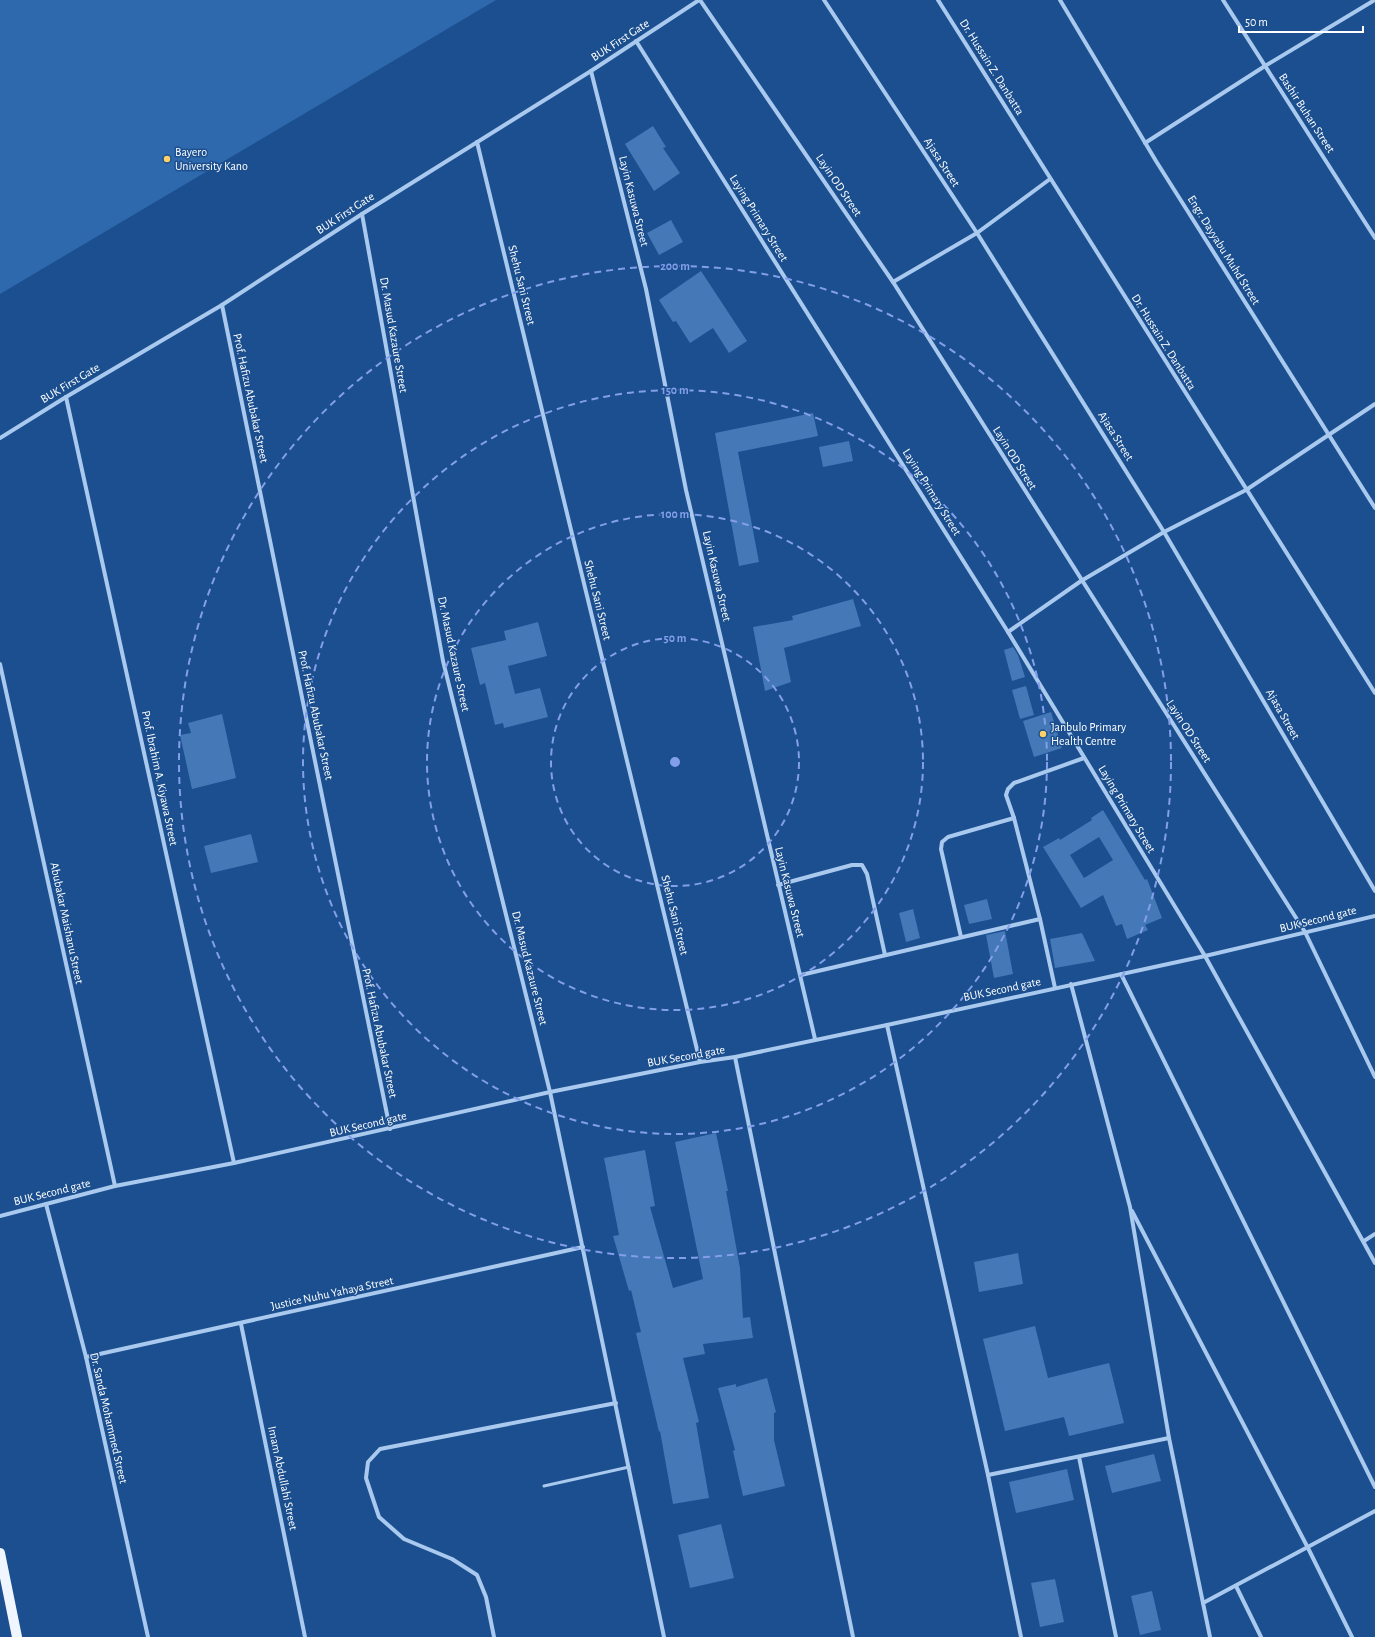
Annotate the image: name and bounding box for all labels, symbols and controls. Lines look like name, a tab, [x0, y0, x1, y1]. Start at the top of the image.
scale bar	[1239, 8, 1363, 34]
text: 50 m	[1245, 16, 1268, 28]
street label: BUK First Gate	[589, 17, 651, 63]
street label: Dr. Hussain Z. Danbatta	[958, 17, 1027, 117]
street label: Bashir Buhan Street	[1277, 71, 1337, 155]
street label: Ajasa Street	[921, 135, 962, 189]
place label: Bayero University Kano	[175, 146, 248, 173]
street label: Layin OD Street	[813, 152, 864, 219]
marker: Bayero University Kano	[162, 154, 172, 164]
street label: Layin Kasuwa Street	[616, 155, 651, 248]
street label: Laying Primary Street	[727, 173, 791, 264]
street label: BUK First Gate	[314, 190, 376, 236]
street label: Engr. Dayyabu Muhd Street	[1185, 193, 1263, 307]
street label: Shehu Sani Street	[506, 244, 538, 326]
text: 200 m	[660, 260, 690, 272]
street label: Dr. Masud Kazaure Street	[378, 276, 410, 394]
street label: Dr. Hussain Z. Danbatta	[1130, 292, 1199, 392]
street label: Prof. Hafizu Abubakar Street	[231, 332, 271, 464]
street label: BUK First Gate	[38, 361, 102, 405]
text: 150 m	[661, 384, 689, 396]
street label: Ajasa Street	[1095, 409, 1136, 464]
street label: Layin OD Street	[990, 424, 1039, 492]
street label: Laying Primary Street	[900, 447, 964, 538]
text: 100 m	[661, 508, 689, 520]
street label: Layin Kasuwa Street	[700, 530, 733, 623]
street label: Shehu Sani Street	[582, 559, 614, 641]
street label: Dr. Masud Kazaure Street	[436, 595, 472, 713]
text: 50 m	[664, 632, 687, 644]
street label: Prof. Hafizu Abubakar Street	[296, 649, 336, 781]
street label: Ajasa Street	[1263, 687, 1302, 742]
street label: Layin OD Street	[1163, 697, 1214, 765]
street label: Prof. Ibrahim A. Kiyawa Street	[139, 709, 180, 847]
place label: Janbulo Primary Health Centre	[1051, 721, 1126, 747]
marker: Janbulo Primary Health Centre	[1038, 729, 1048, 739]
centre of rings	[668, 755, 682, 769]
street label: Laying Primary Street	[1095, 763, 1158, 855]
street label: Layin Kasuwa Street	[772, 846, 807, 939]
street label: Abubakar Maishanu Street	[48, 861, 86, 985]
street label: Shehu Sani Street	[659, 874, 691, 956]
street label: BUK Second gate	[1278, 904, 1358, 934]
street label: Dr. Masud Kazaure Street	[510, 910, 550, 1026]
street label: Prof. Hafizu Abubakar Street	[360, 967, 400, 1099]
street label: BUK Second gate	[962, 975, 1042, 1003]
street label: BUK Second gate	[646, 1043, 726, 1069]
street label: BUK Second gate	[328, 1109, 408, 1139]
street label: BUK Second gate	[12, 1177, 92, 1207]
street label: Justice Nuhu Yahaya Street	[270, 1274, 395, 1313]
street label: Dr. Sanda Mohammed Street	[88, 1351, 130, 1485]
street label: Imam Abdullahi Street	[266, 1425, 300, 1531]

